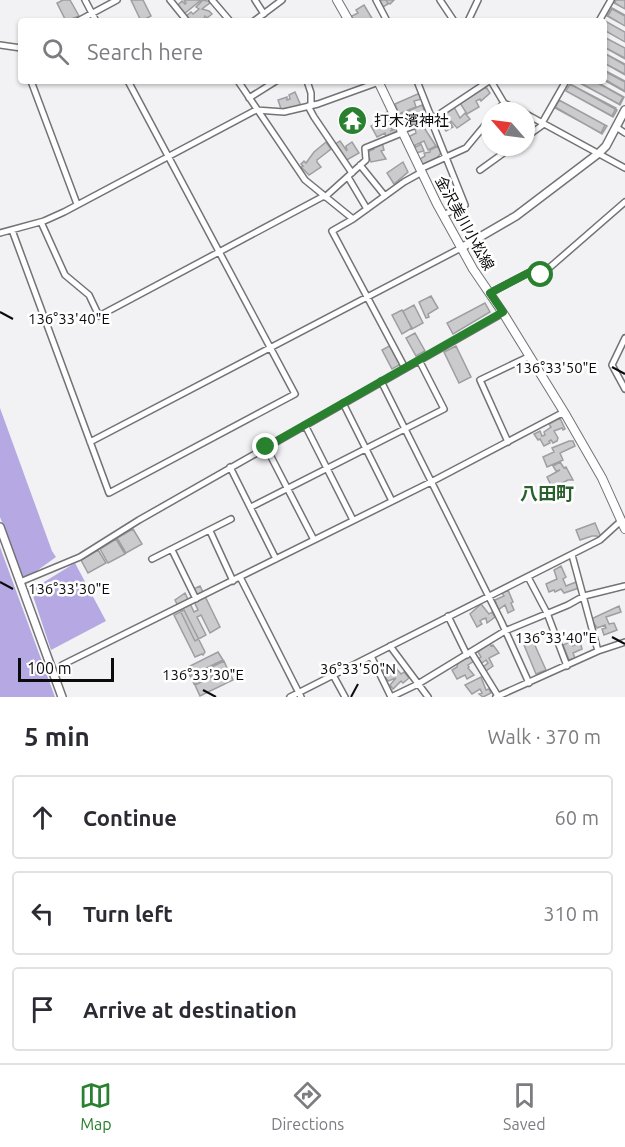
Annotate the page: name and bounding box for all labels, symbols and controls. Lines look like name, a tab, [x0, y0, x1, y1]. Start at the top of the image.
search box	[18, 18, 607, 84]
icon: search	[39, 35, 72, 68]
text: Search here	[87, 39, 203, 64]
north arrow	[481, 102, 535, 156]
temple icon: 打木濱神社	[337, 104, 369, 136]
place label: 打木濱神社	[374, 112, 449, 129]
street label: 金沢美川小松線	[432, 173, 498, 273]
route start	[527, 261, 553, 287]
text: 136°33'40"E	[28, 310, 110, 327]
text: 136°33'50"E	[515, 359, 597, 376]
route end	[252, 433, 278, 459]
district label: 八田町	[520, 483, 574, 503]
text: 136°33'30"E	[28, 580, 110, 597]
text: 136°33'40"E	[515, 629, 597, 646]
scale bar	[18, 655, 114, 682]
text: 100 m	[27, 659, 72, 677]
text: 36°33'50"N	[320, 660, 396, 677]
text: 136°33'30"E	[162, 666, 244, 683]
text: 5 min	[24, 722, 90, 751]
text: Walk · 370 m	[488, 725, 601, 748]
icon: ahead	[26, 801, 59, 834]
text: Continue	[83, 805, 177, 830]
text: 60 m	[555, 806, 599, 829]
icon: left	[26, 897, 59, 930]
text: Turn left	[83, 901, 173, 926]
text: 310 m	[543, 902, 599, 925]
icon: arrive	[26, 993, 59, 1026]
text: Arrive at destination	[83, 997, 297, 1022]
tab: Map	[79, 1079, 112, 1133]
tab: Directions	[271, 1079, 344, 1133]
tab: Saved	[503, 1079, 546, 1133]

